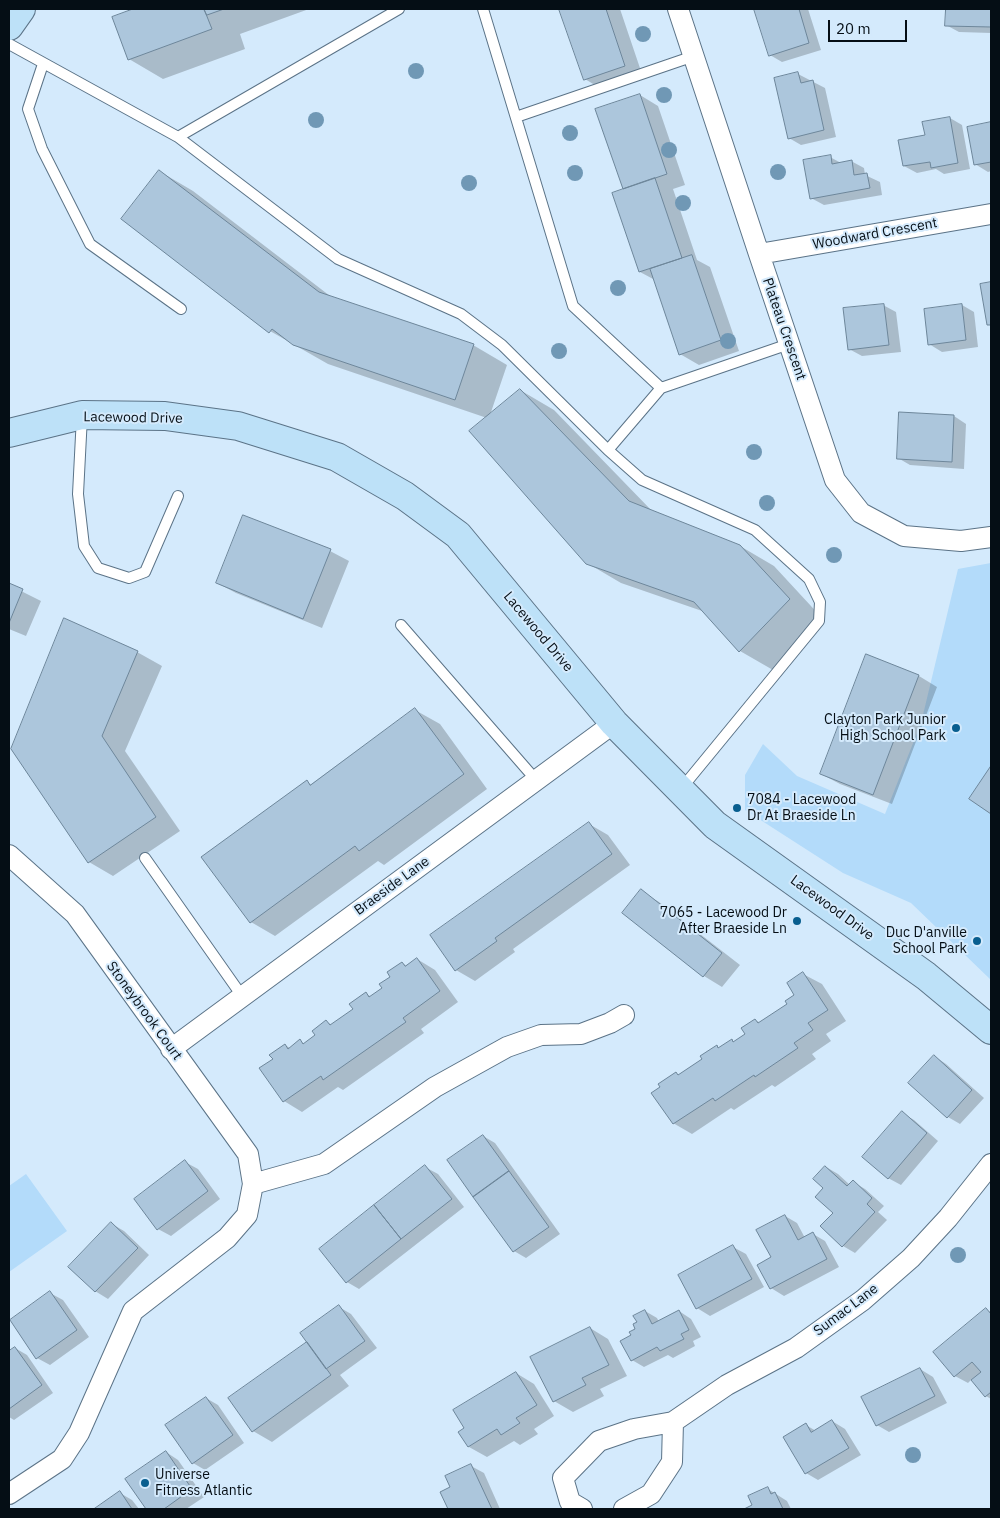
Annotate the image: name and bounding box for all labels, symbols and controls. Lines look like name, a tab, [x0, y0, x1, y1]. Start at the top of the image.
scale bar	[830, 10, 909, 42]
text: 20 m	[836, 19, 871, 38]
street label: Woodward Crescent	[811, 215, 939, 253]
street label: Plateau Crescent	[759, 276, 809, 382]
street label: Lacewood Drive	[83, 409, 183, 427]
street label: Lacewood Drive	[500, 589, 576, 675]
place label: Clayton Park Junior High School Park	[824, 712, 946, 744]
marker: Clayton Park Junior High School Park	[950, 722, 962, 734]
place label: 7084 - Lacewood Dr At Braeside Ln	[747, 792, 856, 824]
marker: 7084 - Lacewood Dr At Braeside Ln	[731, 802, 743, 814]
street label: Braeside Lane	[351, 853, 433, 919]
street label: Lacewood Drive	[787, 872, 877, 944]
place label: 7065 - Lacewood Dr After Braeside Ln	[660, 905, 787, 938]
marker: 7065 - Lacewood Dr After Braeside Ln	[791, 915, 803, 927]
place label: Duc D'anville School Park	[886, 925, 967, 958]
marker: Duc D'anville School Park	[971, 935, 983, 947]
street label: Stoneybrook Court	[103, 959, 185, 1063]
street label: Sumac Lane	[810, 1280, 882, 1340]
place label: Universe Fitness Atlantic	[155, 1467, 252, 1500]
marker: Universe Fitness Atlantic	[139, 1477, 151, 1489]

